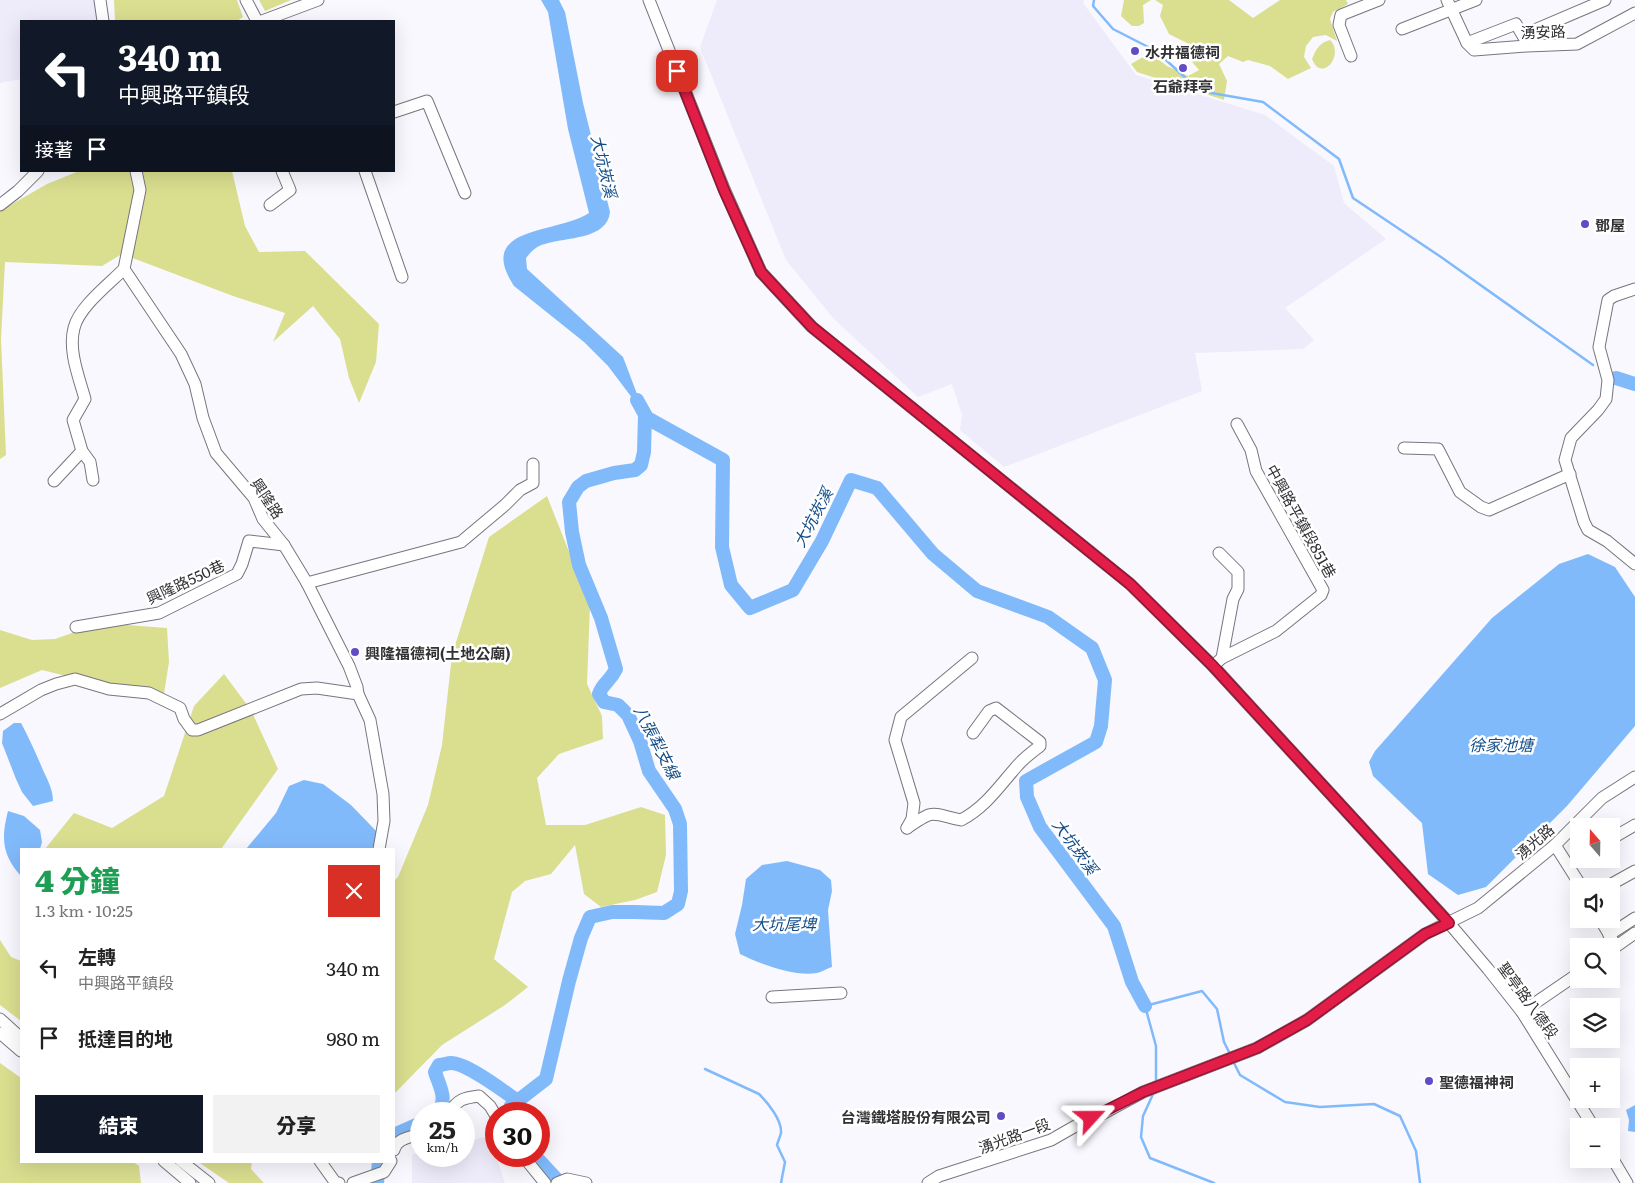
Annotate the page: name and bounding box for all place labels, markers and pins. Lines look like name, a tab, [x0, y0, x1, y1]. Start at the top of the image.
place label: 水井福德祠	[1145, 40, 1220, 63]
marker: 水井福德祠	[1129, 45, 1141, 57]
pin	[656, 50, 698, 92]
marker: 石爺拜亭	[1177, 62, 1189, 74]
place label: 石爺拜亭	[1153, 74, 1213, 97]
place label: 鄧屋	[1595, 213, 1625, 236]
marker: 鄧屋	[1579, 218, 1591, 230]
place label: 興隆福德祠(土地公廟)	[365, 641, 511, 664]
marker: 興隆福德祠(土地公廟)	[349, 646, 361, 658]
place label: 聖德福神祠	[1439, 1070, 1514, 1093]
marker: 聖德福神祠	[1423, 1075, 1435, 1087]
place label: 台灣鐵塔股份有限公司	[841, 1105, 991, 1128]
marker: 台灣鐵塔股份有限公司	[995, 1110, 1007, 1122]

